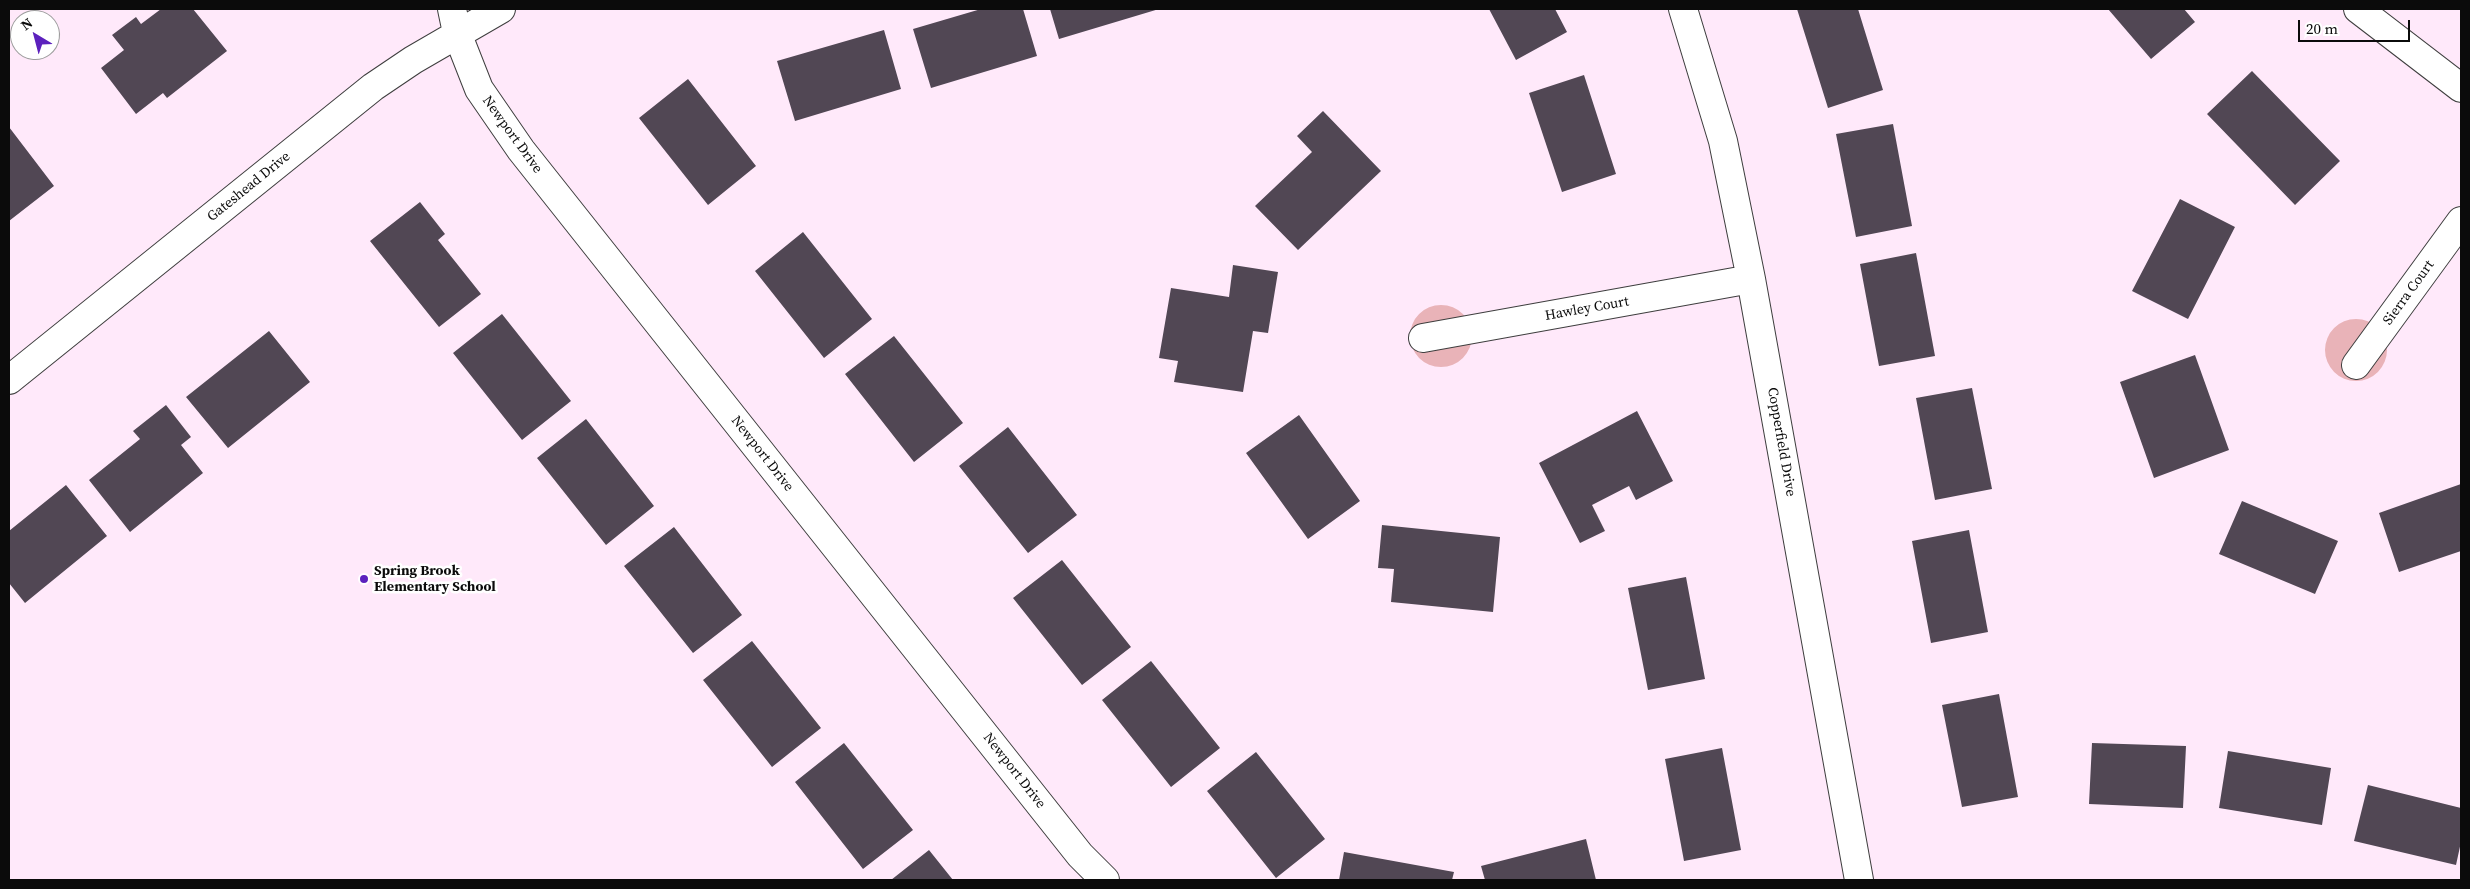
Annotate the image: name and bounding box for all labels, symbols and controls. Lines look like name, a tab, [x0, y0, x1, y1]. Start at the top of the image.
north arrow	[10, 10, 60, 60]
scale bar	[2300, 10, 2412, 42]
text: N	[16, 13, 37, 35]
text: 20 m	[2306, 18, 2338, 39]
street label: Newport Drive	[478, 93, 546, 177]
street label: Gateshead Drive	[204, 148, 294, 226]
street label: Sierra Court	[2380, 257, 2438, 329]
street label: Hawley Court	[1544, 293, 1630, 325]
street label: Copperfield Drive	[1763, 386, 1799, 498]
street label: Newport Drive	[727, 413, 797, 495]
place label: Spring Brook Elementary School	[374, 563, 496, 596]
marker: Spring Brook Elementary School	[358, 573, 370, 585]
street label: Newport Drive	[979, 730, 1049, 812]

